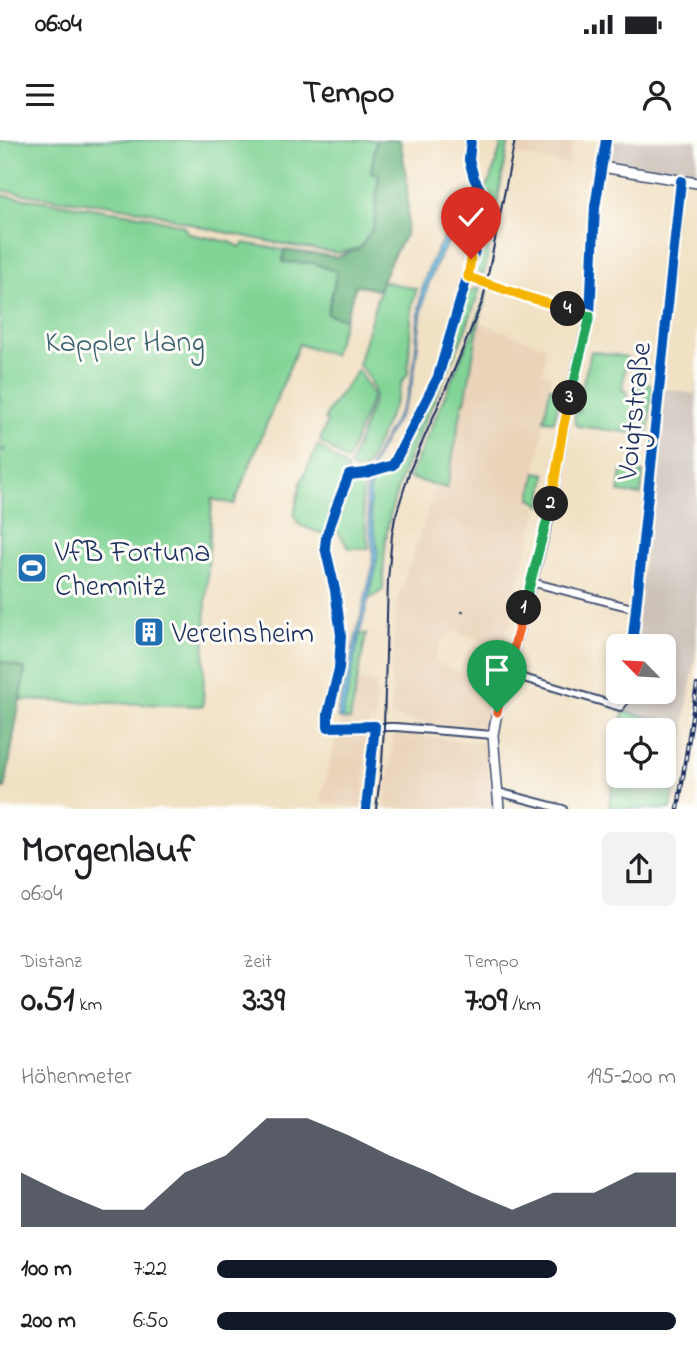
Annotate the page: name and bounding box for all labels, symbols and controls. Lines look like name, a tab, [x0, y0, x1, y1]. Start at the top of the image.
text: 06:04	[35, 6, 82, 44]
text: Tempo	[303, 71, 394, 118]
icon: menu	[21, 76, 59, 114]
icon: person	[638, 76, 676, 114]
pin	[441, 187, 501, 259]
icon: check	[452, 198, 490, 236]
pin: 4	[550, 292, 586, 326]
text: 4	[564, 295, 571, 322]
park label: Kappler Hang	[45, 322, 205, 366]
street label: Voigtstraße	[607, 340, 665, 484]
pin: 3	[552, 380, 588, 416]
text: 3	[566, 384, 573, 411]
pin: 2	[534, 486, 568, 522]
text: 2	[546, 490, 555, 517]
place label: VfB Fortuna Chemnitz	[54, 532, 211, 610]
sports icon: VfB Fortuna Chemnitz	[15, 551, 49, 585]
pin: 1	[506, 590, 542, 626]
text: 1	[520, 594, 527, 621]
place label: Vereinsheim	[171, 613, 314, 657]
building icon: Vereinsheim	[132, 615, 166, 649]
north arrow	[606, 634, 676, 704]
map controls	[606, 634, 676, 788]
pin	[467, 640, 527, 712]
icon: arrive	[478, 651, 516, 689]
button: locate	[606, 718, 676, 788]
text: Morgenlauf	[21, 824, 195, 880]
button: share	[602, 832, 676, 906]
text: 06:04	[21, 878, 62, 911]
text: Distanz	[21, 949, 82, 976]
text: Zeit	[243, 949, 272, 976]
text: Tempo	[464, 949, 519, 976]
text: 0.51	[21, 976, 74, 1027]
text: 3:39	[243, 976, 285, 1027]
text: 7:09	[464, 976, 507, 1027]
text: km	[74, 992, 102, 1019]
text: /km	[507, 992, 541, 1019]
text: Höhenmeter	[21, 1061, 132, 1094]
text: 195–200 m	[587, 1061, 676, 1094]
text: 100 m	[21, 1253, 72, 1286]
text: 7:22	[133, 1253, 167, 1286]
text: 200 m	[21, 1305, 76, 1338]
text: 6:50	[133, 1305, 168, 1338]

